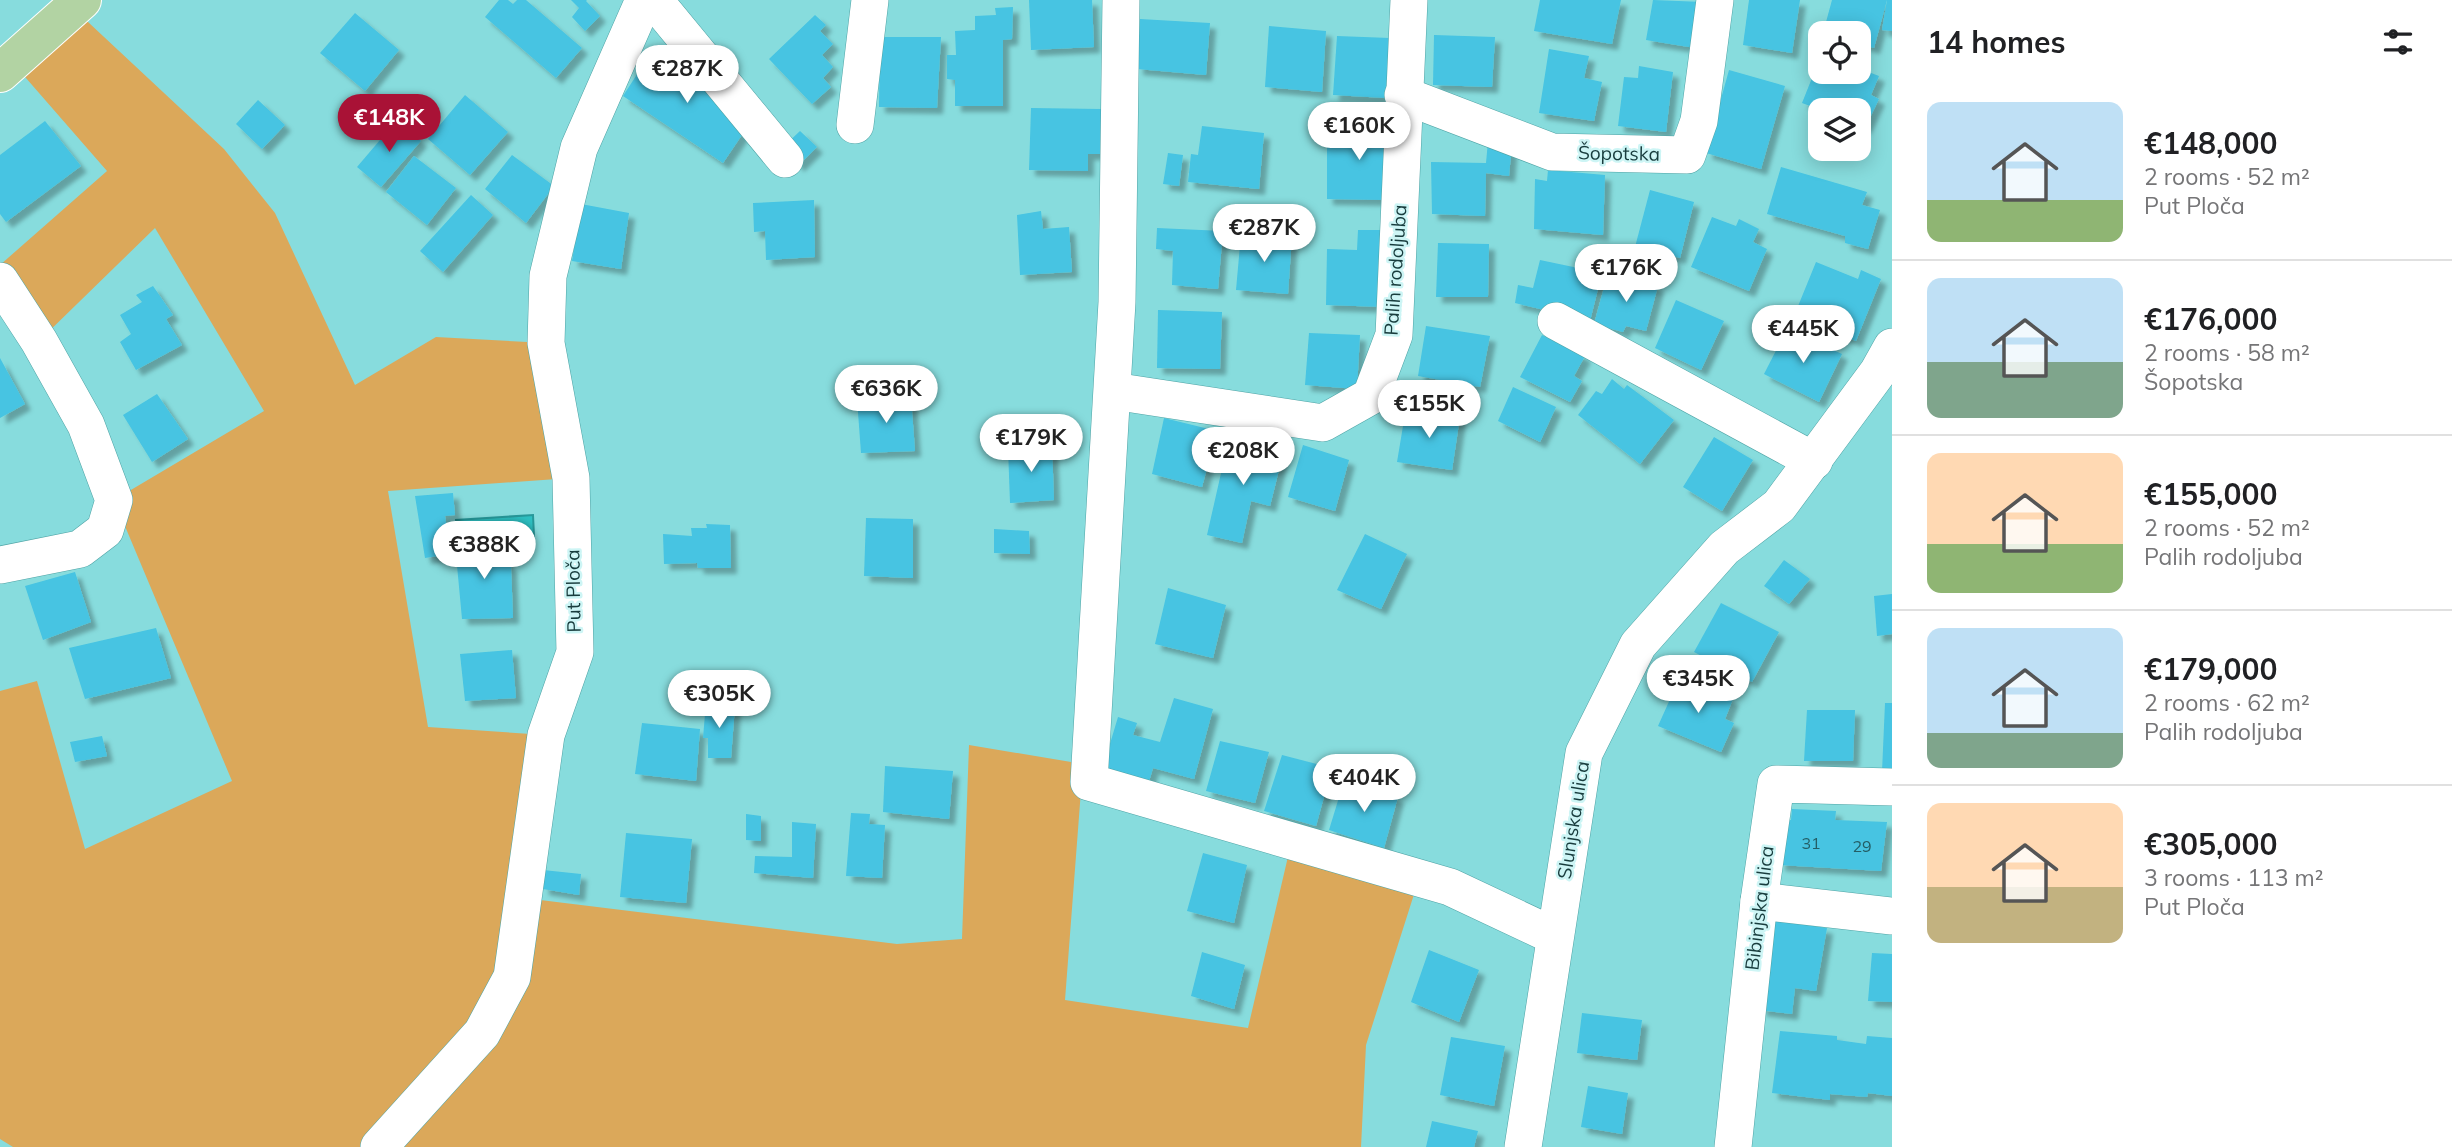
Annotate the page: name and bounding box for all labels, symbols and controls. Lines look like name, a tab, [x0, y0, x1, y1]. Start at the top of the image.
map controls	[1808, 21, 1871, 161]
button: locate	[1808, 21, 1871, 84]
text: 14 homes	[1927, 23, 2066, 61]
icon: filters	[2379, 23, 2417, 61]
pin: €287K	[638, 46, 736, 105]
text: €287K	[652, 53, 722, 82]
pin: €148K	[340, 94, 438, 154]
button: layers	[1808, 98, 1871, 161]
text: €148K	[354, 102, 424, 131]
pin: €160K	[1310, 102, 1408, 162]
text: €160K	[1324, 110, 1394, 139]
text: €148,000	[2144, 124, 2277, 162]
icon: home	[1983, 130, 2067, 214]
street label: Šopotska	[1578, 140, 1660, 166]
text: 2 rooms · 52 m²	[2144, 162, 2310, 191]
text: Put Ploča	[2144, 191, 2245, 220]
pin: €287K	[1215, 204, 1313, 264]
street label: Palih rodoljuba	[1378, 204, 1412, 336]
text: €287K	[1229, 212, 1299, 241]
pin: €176K	[1577, 244, 1675, 304]
text: €176K	[1591, 252, 1661, 281]
text: €176,000	[2144, 300, 2277, 338]
pin: €445K	[1754, 306, 1852, 365]
icon: home	[1983, 306, 2067, 390]
text: €445K	[1768, 313, 1838, 342]
text: 2 rooms · 58 m²	[2144, 338, 2310, 367]
pin: €636K	[837, 366, 935, 425]
text: Šopotska	[2144, 367, 2243, 396]
text: €636K	[851, 373, 921, 402]
pin: €155K	[1380, 380, 1478, 440]
text: €155K	[1394, 388, 1464, 417]
pin: €179K	[982, 414, 1080, 474]
text: €179K	[996, 422, 1066, 451]
pin: €208K	[1194, 428, 1292, 487]
text: €208K	[1208, 435, 1278, 464]
text: €155,000	[2144, 475, 2277, 513]
icon: home	[1983, 481, 2067, 565]
text: 2 rooms · 52 m²	[2144, 513, 2310, 542]
pin: €388K	[435, 522, 533, 581]
text: €388K	[449, 529, 519, 558]
text: Palih rodoljuba	[2144, 542, 2303, 571]
street label: Put Ploča	[560, 549, 586, 633]
text: €179,000	[2144, 650, 2277, 688]
pin: €345K	[1649, 656, 1747, 715]
icon: home	[1983, 656, 2067, 740]
text: €345K	[1663, 663, 1733, 692]
pin: €305K	[670, 670, 768, 730]
text: €305K	[684, 678, 754, 707]
text: 2 rooms · 62 m²	[2144, 688, 2310, 717]
text: Palih rodoljuba	[2144, 717, 2303, 746]
pin: €404K	[1315, 754, 1413, 814]
street label: Slunjska ulica	[1552, 759, 1594, 881]
text: €404K	[1329, 762, 1399, 791]
text: €305,000	[2144, 825, 2277, 863]
icon: home	[1983, 831, 2067, 915]
house number: 31	[1801, 833, 1821, 853]
house number: 29	[1852, 836, 1872, 856]
street label: Bibinjska ulica	[1739, 844, 1779, 972]
text: 3 rooms · 113 m²	[2144, 863, 2324, 892]
text: Put Ploča	[2144, 892, 2245, 921]

